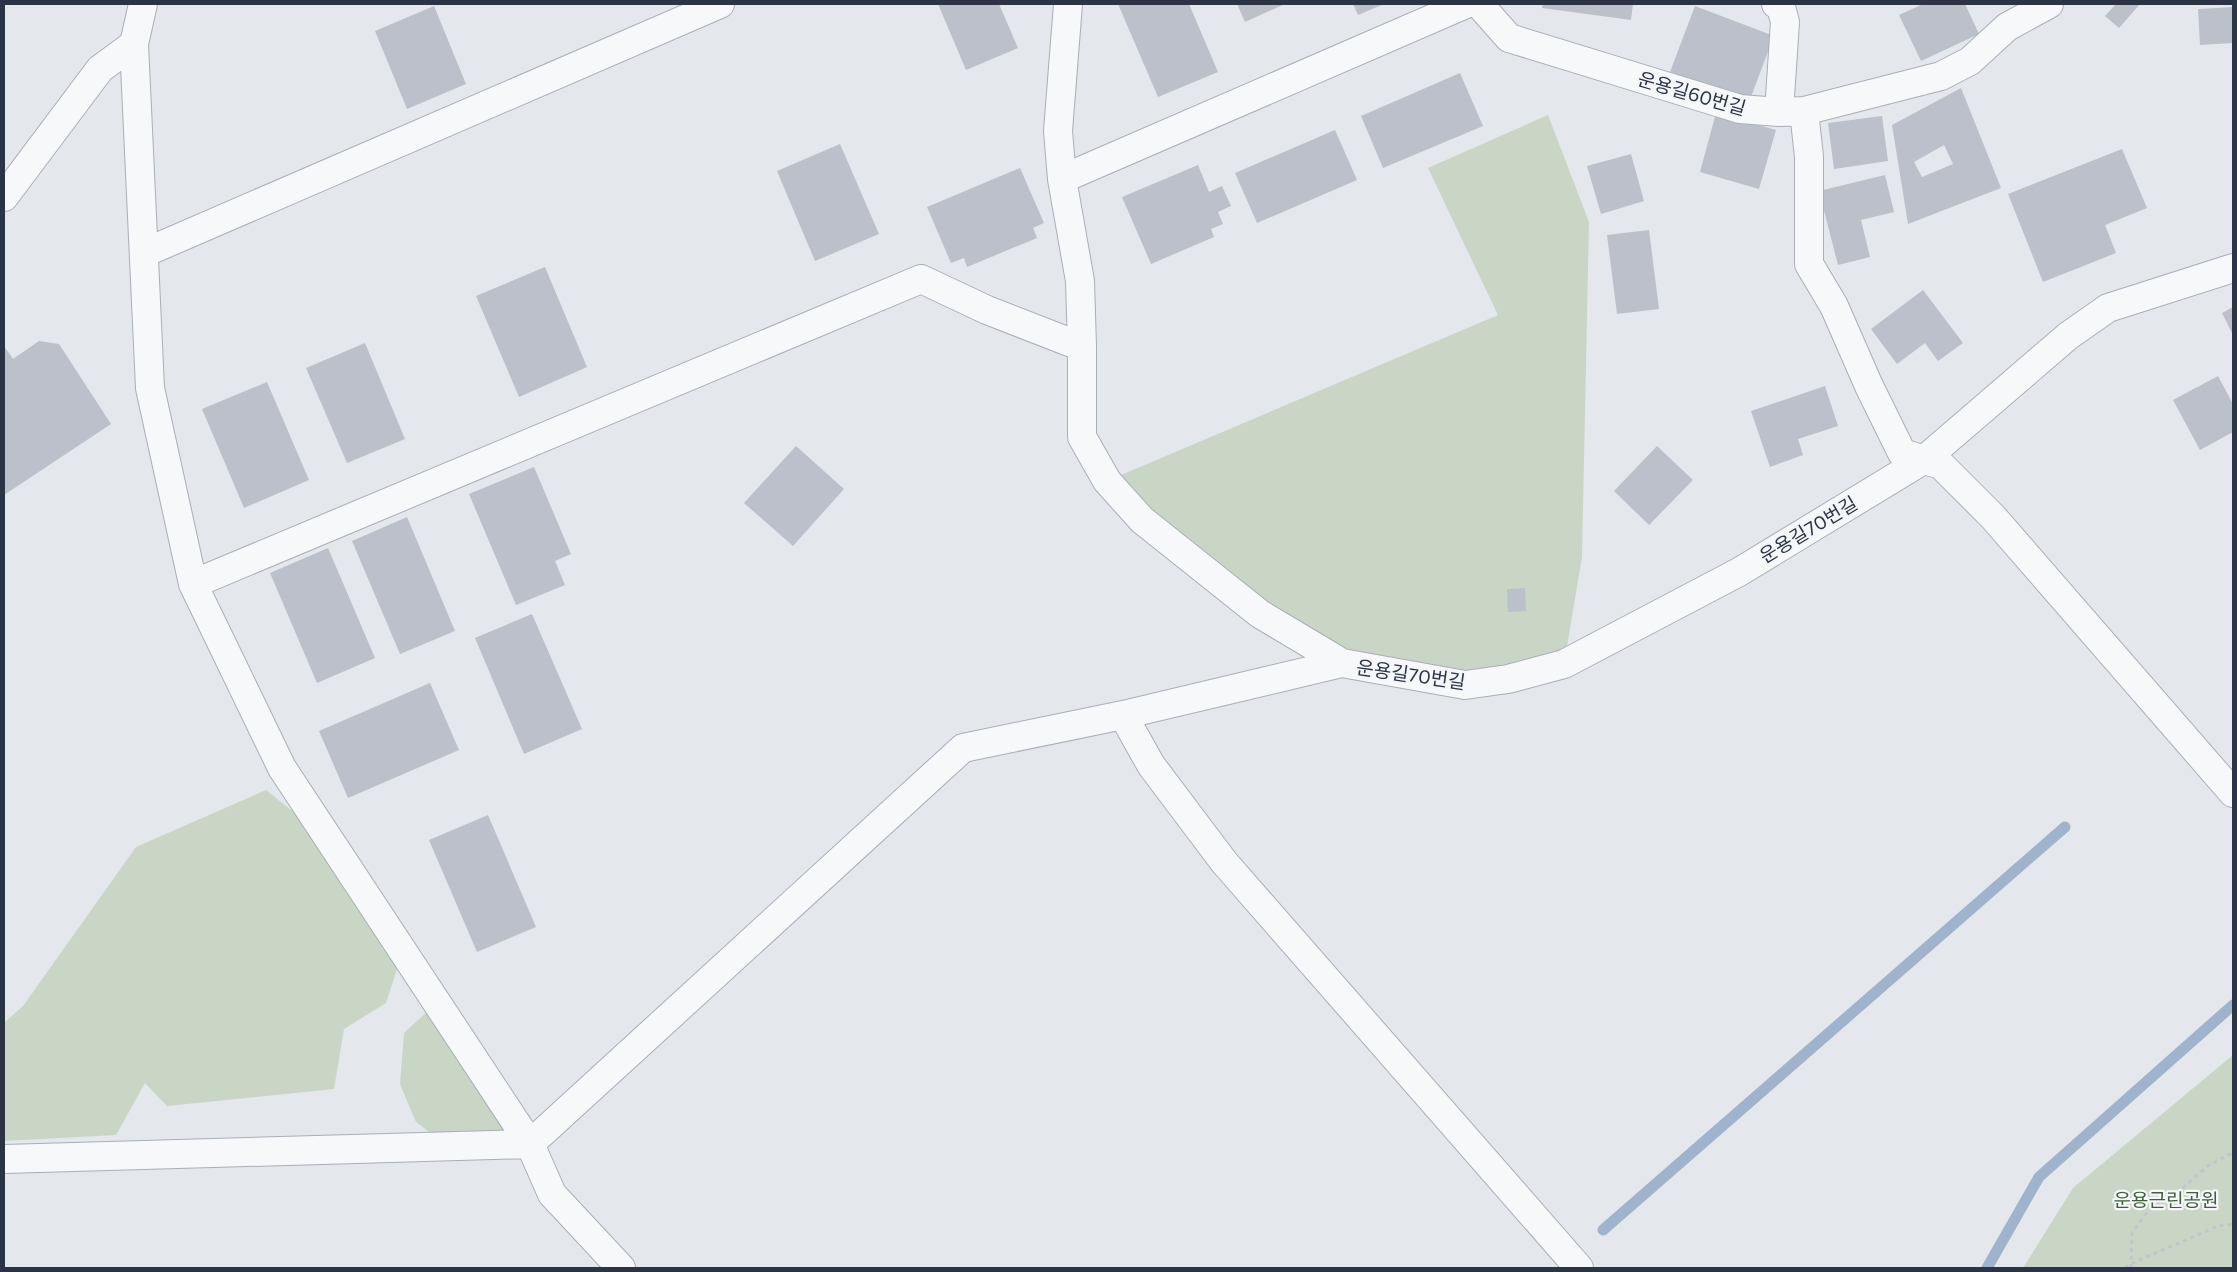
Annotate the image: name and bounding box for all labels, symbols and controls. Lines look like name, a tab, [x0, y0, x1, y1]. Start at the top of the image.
street label: 운용길60번길	[1635, 67, 1749, 119]
street label: 운용길70번길	[1755, 491, 1861, 567]
street label: 운용길70번길	[1355, 655, 1467, 693]
park label: 운용근린공원	[2114, 1188, 2218, 1211]

